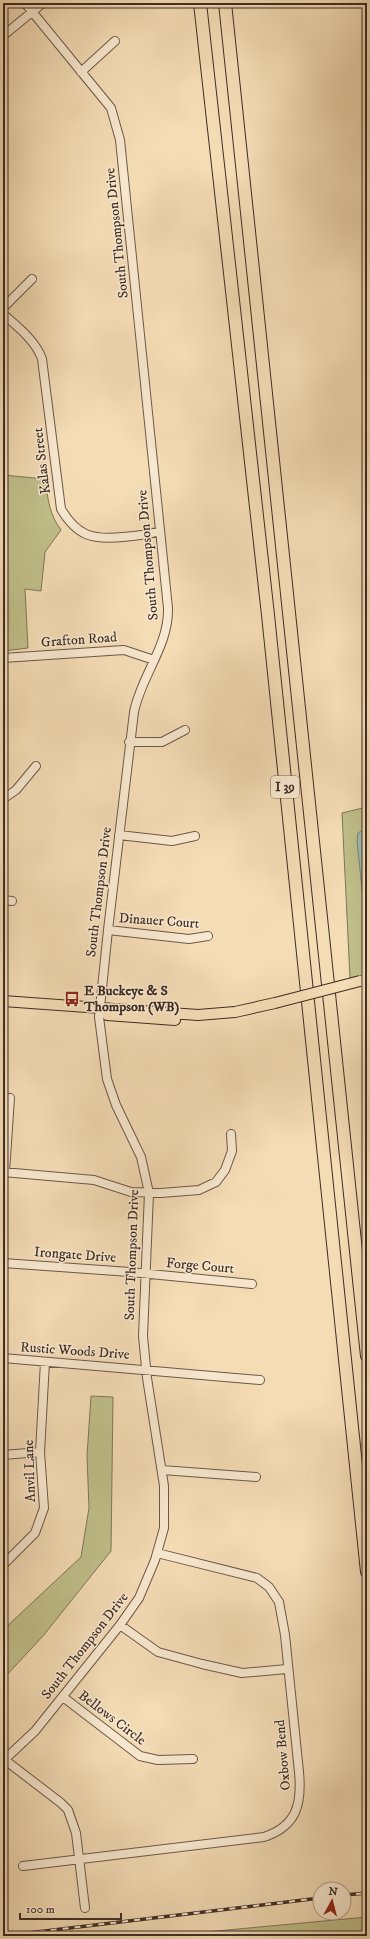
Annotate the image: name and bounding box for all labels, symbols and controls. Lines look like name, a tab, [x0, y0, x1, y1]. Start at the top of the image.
street label: South Thompson Drive	[101, 167, 133, 299]
street label: Kalas Street	[29, 426, 55, 495]
street label: South Thompson Drive	[133, 489, 163, 621]
street label: Grafton Road	[40, 628, 118, 652]
road number: I 39	[271, 776, 299, 798]
street label: South Thompson Drive	[82, 826, 116, 958]
street label: Dinauer Court	[118, 909, 200, 933]
place label: E Buckeye & S Thompson (WB)	[83, 982, 180, 1016]
bus stop icon: E Buckeye & S Thompson (WB)	[63, 990, 81, 1008]
street label: South Thompson Drive	[121, 1189, 143, 1321]
street label: Irongate Drive	[33, 1243, 117, 1267]
street label: Forge Court	[165, 1254, 235, 1278]
street label: Rustic Woods Drive	[20, 1338, 130, 1364]
street label: Anvil Lane	[20, 1439, 40, 1502]
street label: South Thompson Drive	[38, 1589, 133, 1703]
street label: Bellows Circle	[74, 1687, 150, 1750]
street label: Oxbow Bend	[271, 1719, 295, 1791]
north arrow	[312, 1881, 352, 1921]
text: N	[328, 1885, 338, 1900]
scale bar	[20, 1895, 121, 1921]
text: 100 m	[26, 1902, 55, 1917]

